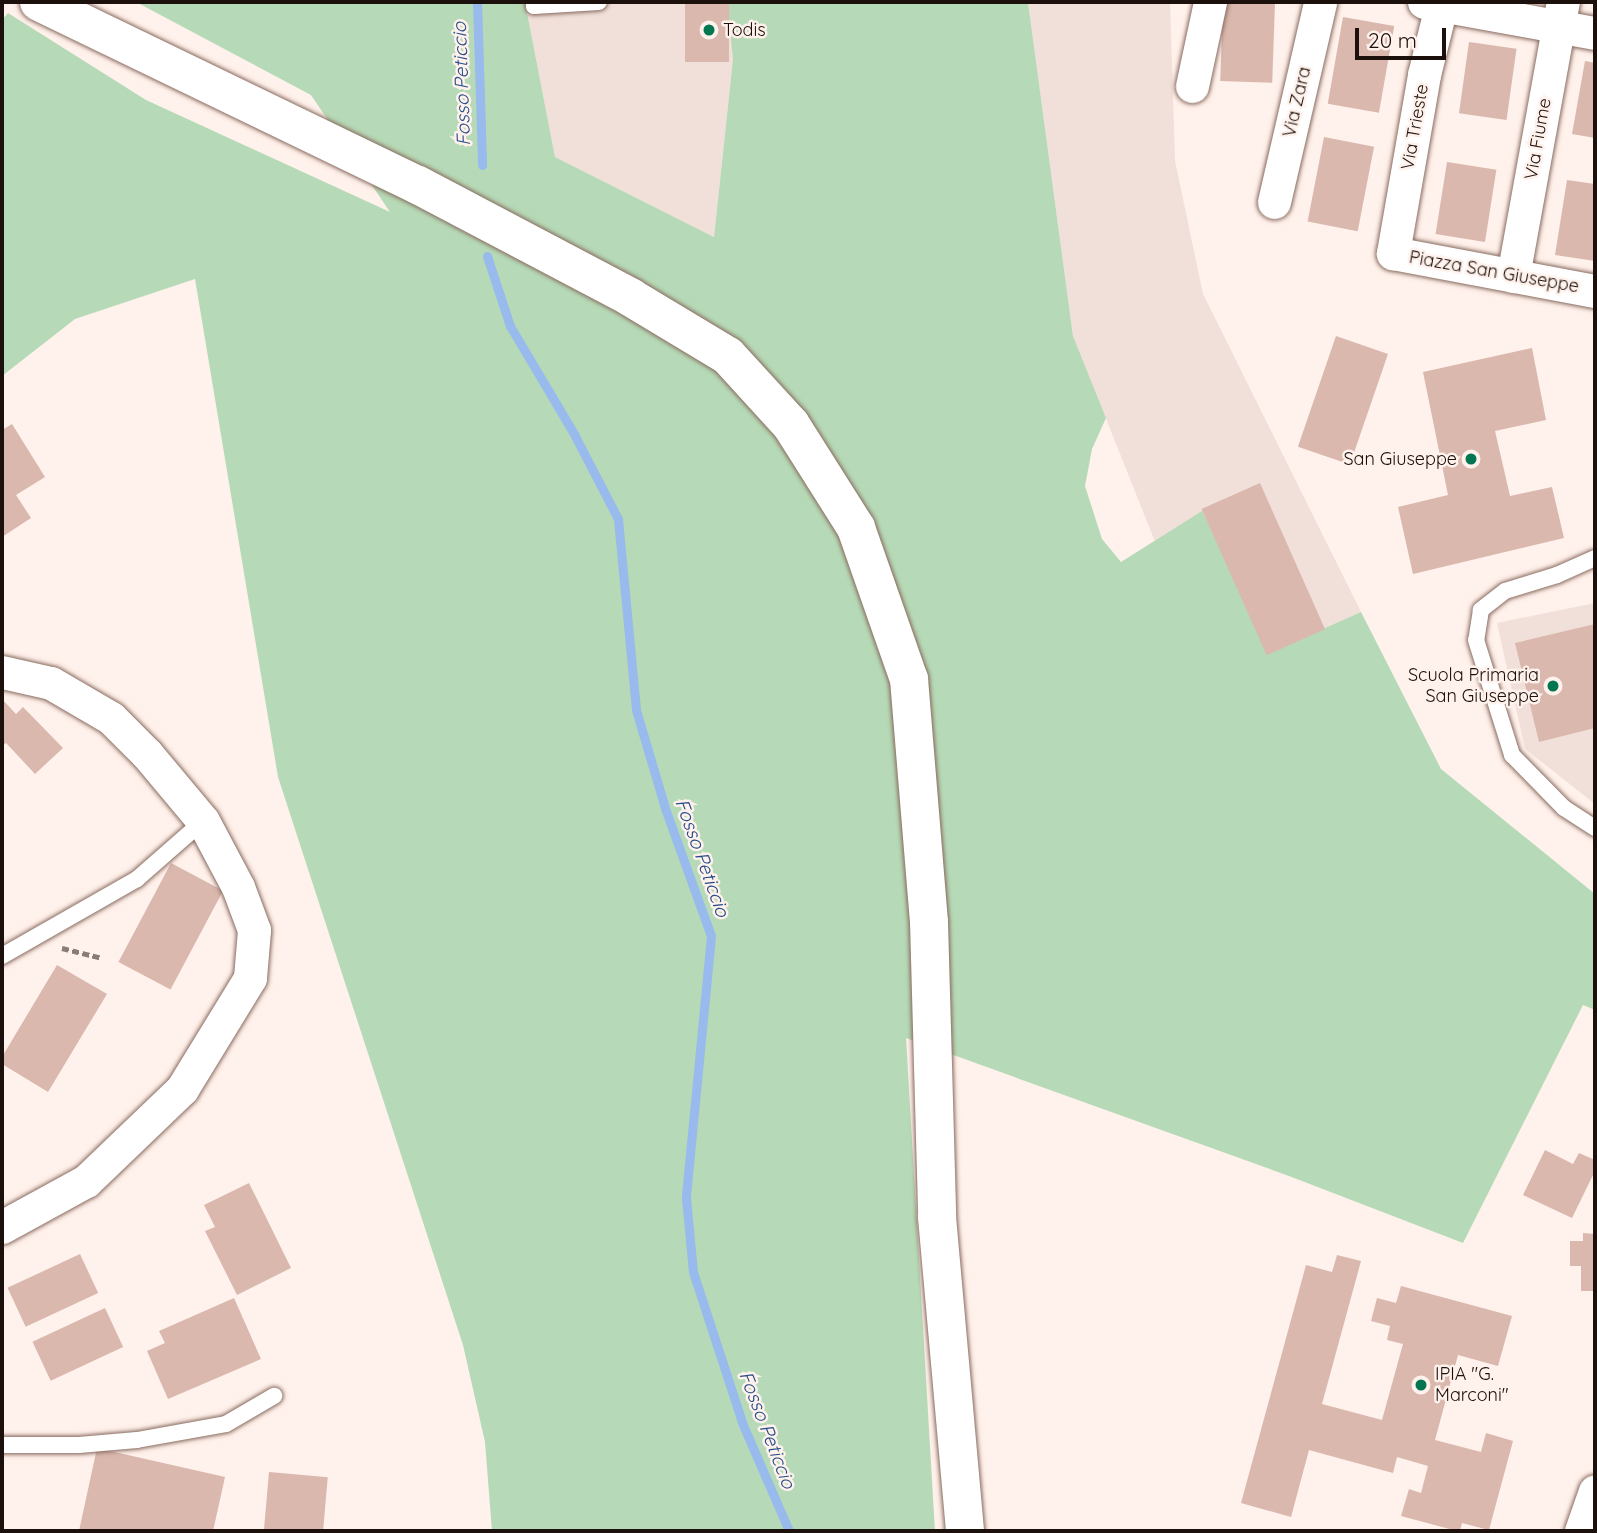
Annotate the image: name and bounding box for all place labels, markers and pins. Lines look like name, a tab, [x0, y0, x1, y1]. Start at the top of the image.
place label: Todis	[723, 19, 766, 41]
marker: Todis	[701, 22, 717, 38]
place label: San Giuseppe	[1343, 448, 1457, 470]
marker: San Giuseppe	[1463, 451, 1479, 467]
place label: Scuola Primaria San Giuseppe	[1408, 665, 1539, 708]
marker: Scuola Primaria San Giuseppe	[1545, 678, 1561, 694]
place label: IPIA "G. Marconi"	[1435, 1364, 1509, 1406]
marker: IPIA "G. Marconi"	[1413, 1377, 1429, 1393]

